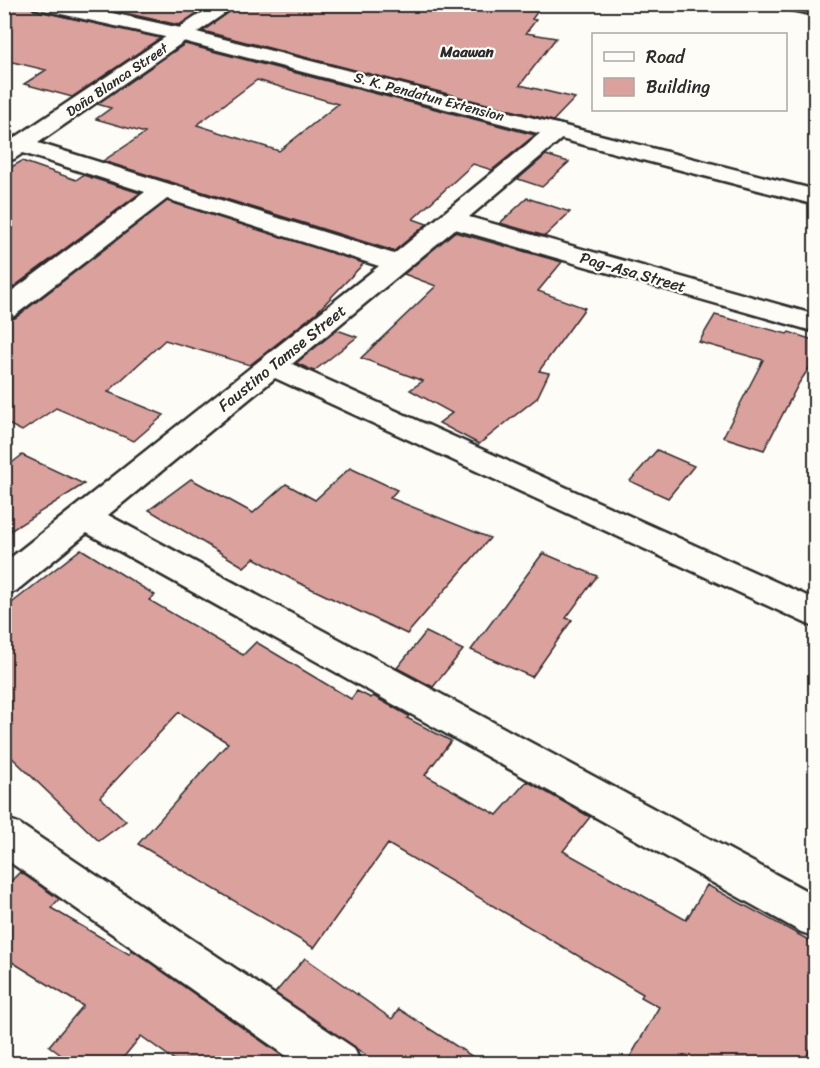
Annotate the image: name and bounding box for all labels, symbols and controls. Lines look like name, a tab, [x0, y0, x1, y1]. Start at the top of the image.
legend	[592, 33, 787, 111]
street label: Doña Blanca Street	[61, 36, 174, 124]
district label: Maawan	[439, 39, 495, 65]
text: Road	[646, 41, 686, 73]
street label: S. K. Pendatun Extension	[351, 65, 507, 129]
text: Building	[646, 71, 710, 103]
street label: Pag-Asa Street	[576, 243, 690, 301]
street label: Faustino Tamse Street	[211, 297, 353, 419]

